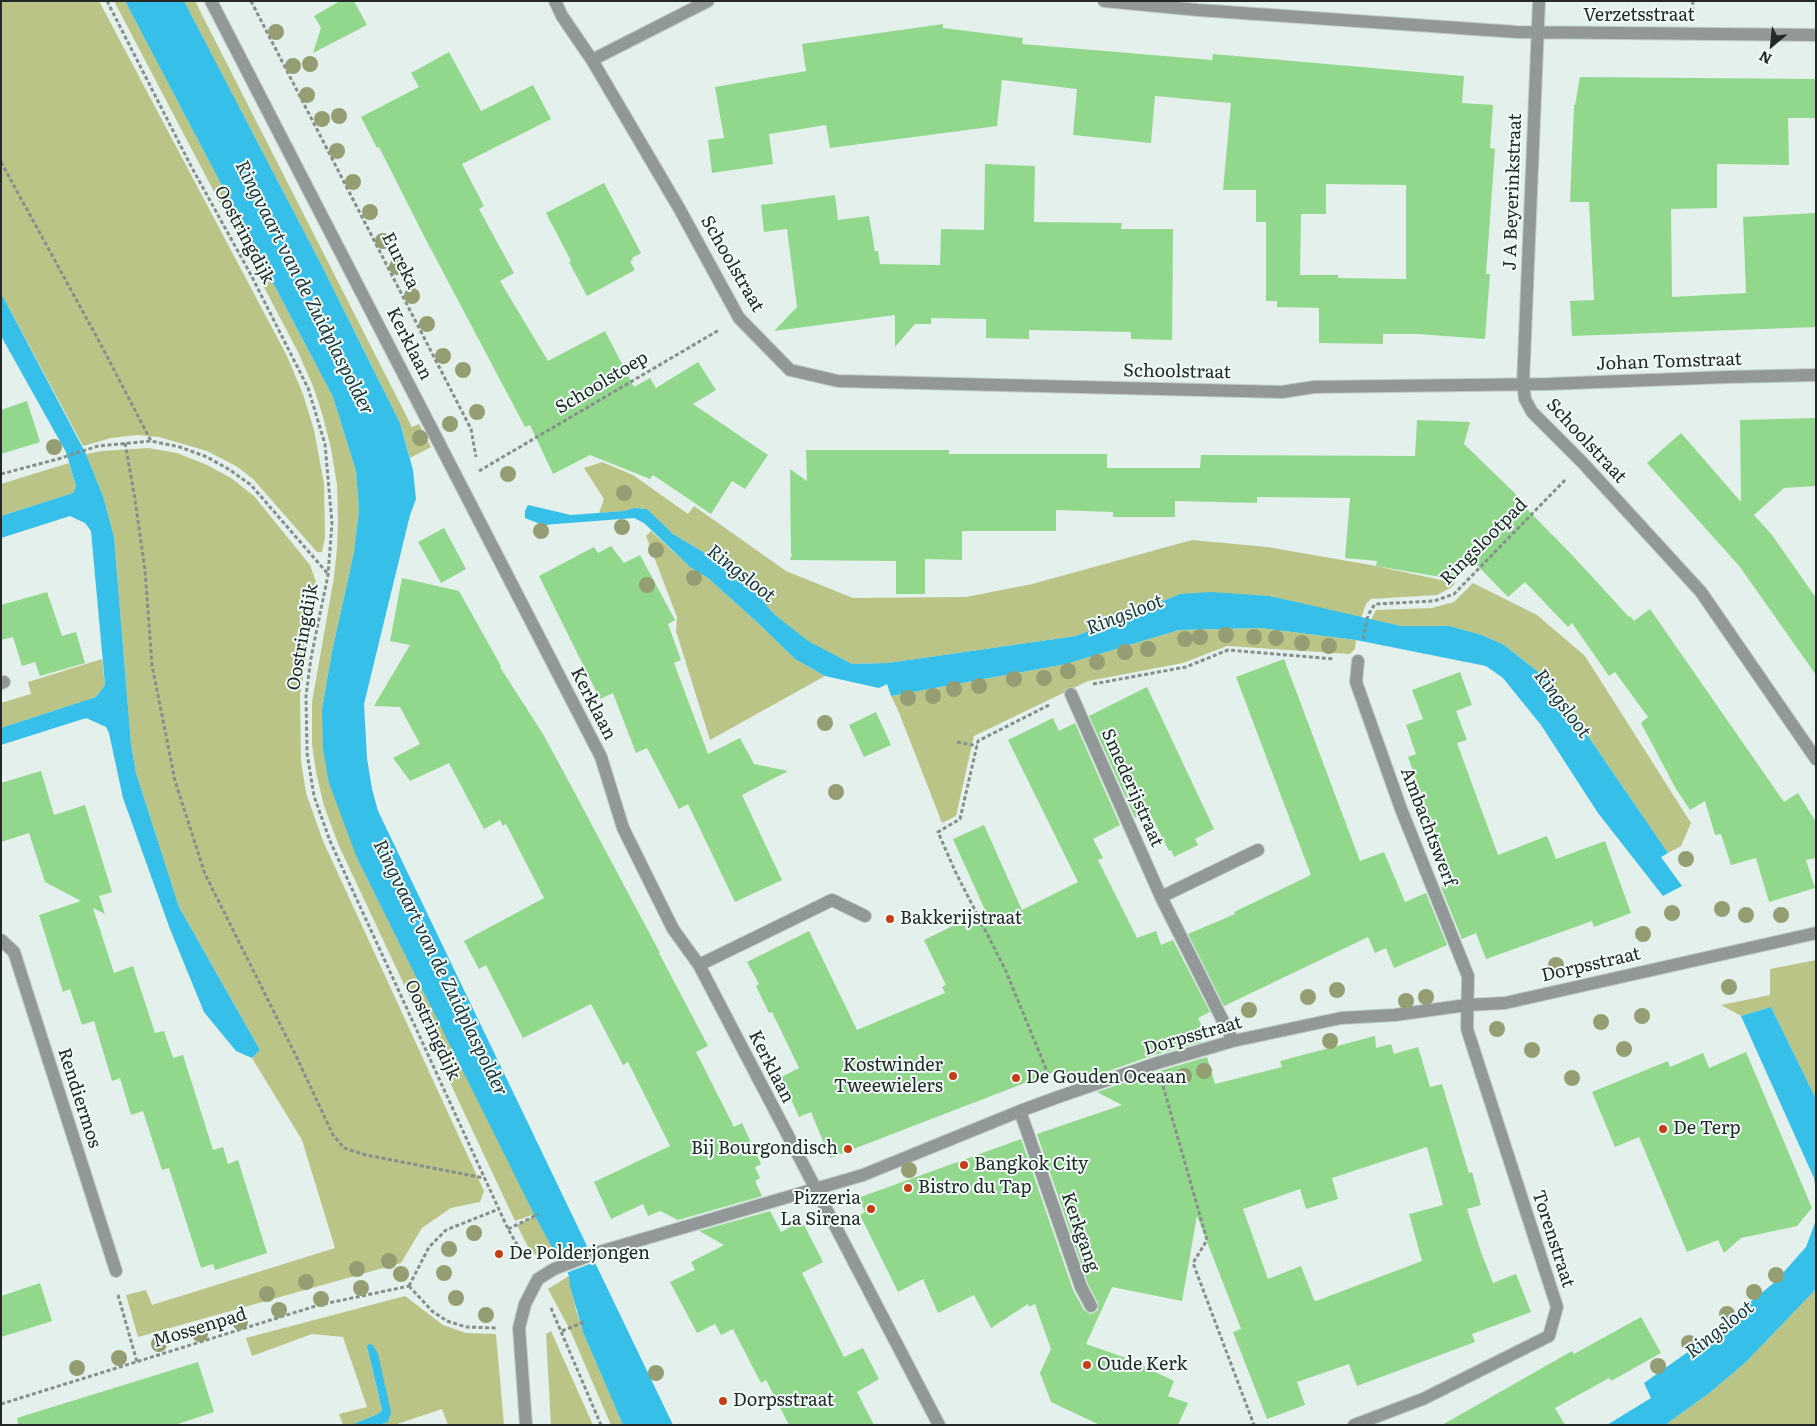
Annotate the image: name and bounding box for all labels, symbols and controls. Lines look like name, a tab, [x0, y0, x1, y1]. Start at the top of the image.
street label: Verzetsstraat	[1583, 5, 1695, 27]
north arrow	[1747, 20, 1797, 70]
text: N	[1755, 47, 1775, 70]
street label: J A Beyerinkstraat	[1499, 113, 1527, 271]
water label: Ringvaart van de Zuidplaspolder	[230, 157, 378, 419]
street label: Oostringdijk	[209, 182, 279, 288]
street label: Schoolstraat	[696, 212, 768, 316]
street label: Eureka	[377, 229, 423, 293]
street label: Kerklaan	[382, 304, 436, 384]
street label: Schoolstoep	[552, 347, 652, 419]
street label: Johan Tomstraat	[1596, 349, 1742, 375]
street label: Schoolstraat	[1123, 360, 1231, 384]
street label: Schoolstraat	[1541, 394, 1631, 488]
street label: Ringslootpad	[1436, 494, 1532, 590]
water label: Ringsloot	[702, 540, 780, 608]
street label: Oostringdijk	[283, 582, 323, 692]
water label: Ringsloot	[1083, 590, 1167, 640]
street label: Kerklaan	[566, 664, 620, 744]
water label: Ringsloot	[1529, 665, 1595, 743]
street label: Smederijstraat	[1096, 726, 1168, 850]
street label: Ambachtswerf	[1395, 765, 1461, 889]
water label: Ringvaart van de Zuidplaspolder	[368, 836, 512, 1100]
place label: Bakkerijstraat	[900, 908, 1022, 930]
marker: Bakkerijstraat	[884, 913, 896, 925]
street label: Dorpsstraat	[1539, 943, 1643, 987]
street label: Oostringdijk	[399, 976, 465, 1084]
street label: Dorpsstraat	[1141, 1012, 1245, 1060]
street label: Kerklaan	[744, 1027, 798, 1107]
street label: Rendiermos	[53, 1045, 105, 1151]
place label: Kostwinder Tweewielers	[834, 1055, 943, 1098]
place label: De Gouden Oceaan	[1026, 1067, 1187, 1089]
marker: Kostwinder Tweewielers	[947, 1070, 959, 1082]
marker: De Gouden Oceaan	[1010, 1072, 1022, 1084]
place label: De Terp	[1673, 1118, 1741, 1140]
marker: De Terp	[1657, 1123, 1669, 1135]
place label: Bij Bourgondisch	[691, 1138, 838, 1160]
marker: Bij Bourgondisch	[842, 1143, 854, 1155]
place label: Bangkok City	[974, 1154, 1088, 1176]
marker: Bangkok City	[958, 1159, 970, 1171]
place label: Bistro du Tap	[918, 1177, 1032, 1199]
marker: Bistro du Tap	[902, 1182, 914, 1194]
place label: Pizzeria La Sirena	[780, 1188, 861, 1230]
street label: Torenstraat	[1527, 1188, 1579, 1290]
street label: Kerkgang	[1056, 1189, 1104, 1275]
marker: Pizzeria La Sirena	[865, 1203, 877, 1215]
place label: De Polderjongen	[509, 1243, 650, 1265]
marker: De Polderjongen	[493, 1248, 505, 1260]
water label: Ringsloot	[1681, 1296, 1759, 1364]
street label: Mossenpad	[151, 1304, 249, 1352]
place label: Oude Kerk	[1097, 1354, 1187, 1376]
marker: Oude Kerk	[1081, 1359, 1093, 1371]
place label: Dorpsstraat	[733, 1390, 834, 1412]
marker: Dorpsstraat	[717, 1395, 729, 1407]

